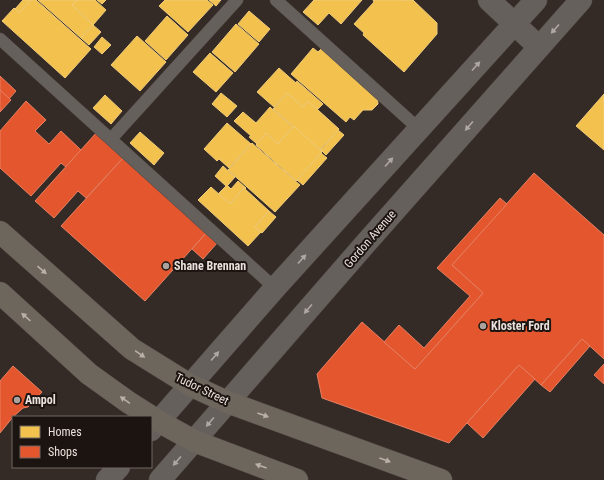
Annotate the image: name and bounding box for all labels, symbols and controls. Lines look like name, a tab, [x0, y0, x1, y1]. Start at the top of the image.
one-way arrow	[551, 24, 560, 34]
one-way arrow	[471, 61, 481, 71]
one-way arrow	[464, 121, 474, 131]
one-way arrow	[384, 157, 393, 168]
street label: Gordon Avenue	[341, 207, 399, 271]
one-way arrow	[297, 254, 306, 264]
place label: Shane Brennan	[174, 259, 246, 273]
marker: Shane Brennan	[161, 261, 171, 271]
one-way arrow	[37, 265, 47, 274]
one-way arrow	[304, 304, 313, 314]
one-way arrow	[21, 312, 31, 321]
place label: Kloster Ford	[491, 319, 550, 333]
marker: Kloster Ford	[478, 321, 488, 331]
one-way arrow	[135, 351, 146, 358]
one-way arrow	[211, 351, 220, 361]
street label: Tudor Street	[173, 370, 232, 408]
place label: Ampol	[25, 393, 56, 407]
marker: Ampol	[12, 395, 22, 405]
one-way arrow	[120, 396, 131, 404]
one-way arrow	[258, 413, 270, 419]
legend	[12, 416, 152, 468]
one-way arrow	[206, 416, 215, 427]
text: Homes	[48, 425, 82, 439]
text: Shops	[48, 445, 77, 459]
one-way arrow	[172, 455, 181, 466]
one-way arrow	[380, 457, 392, 463]
one-way arrow	[254, 463, 266, 469]

